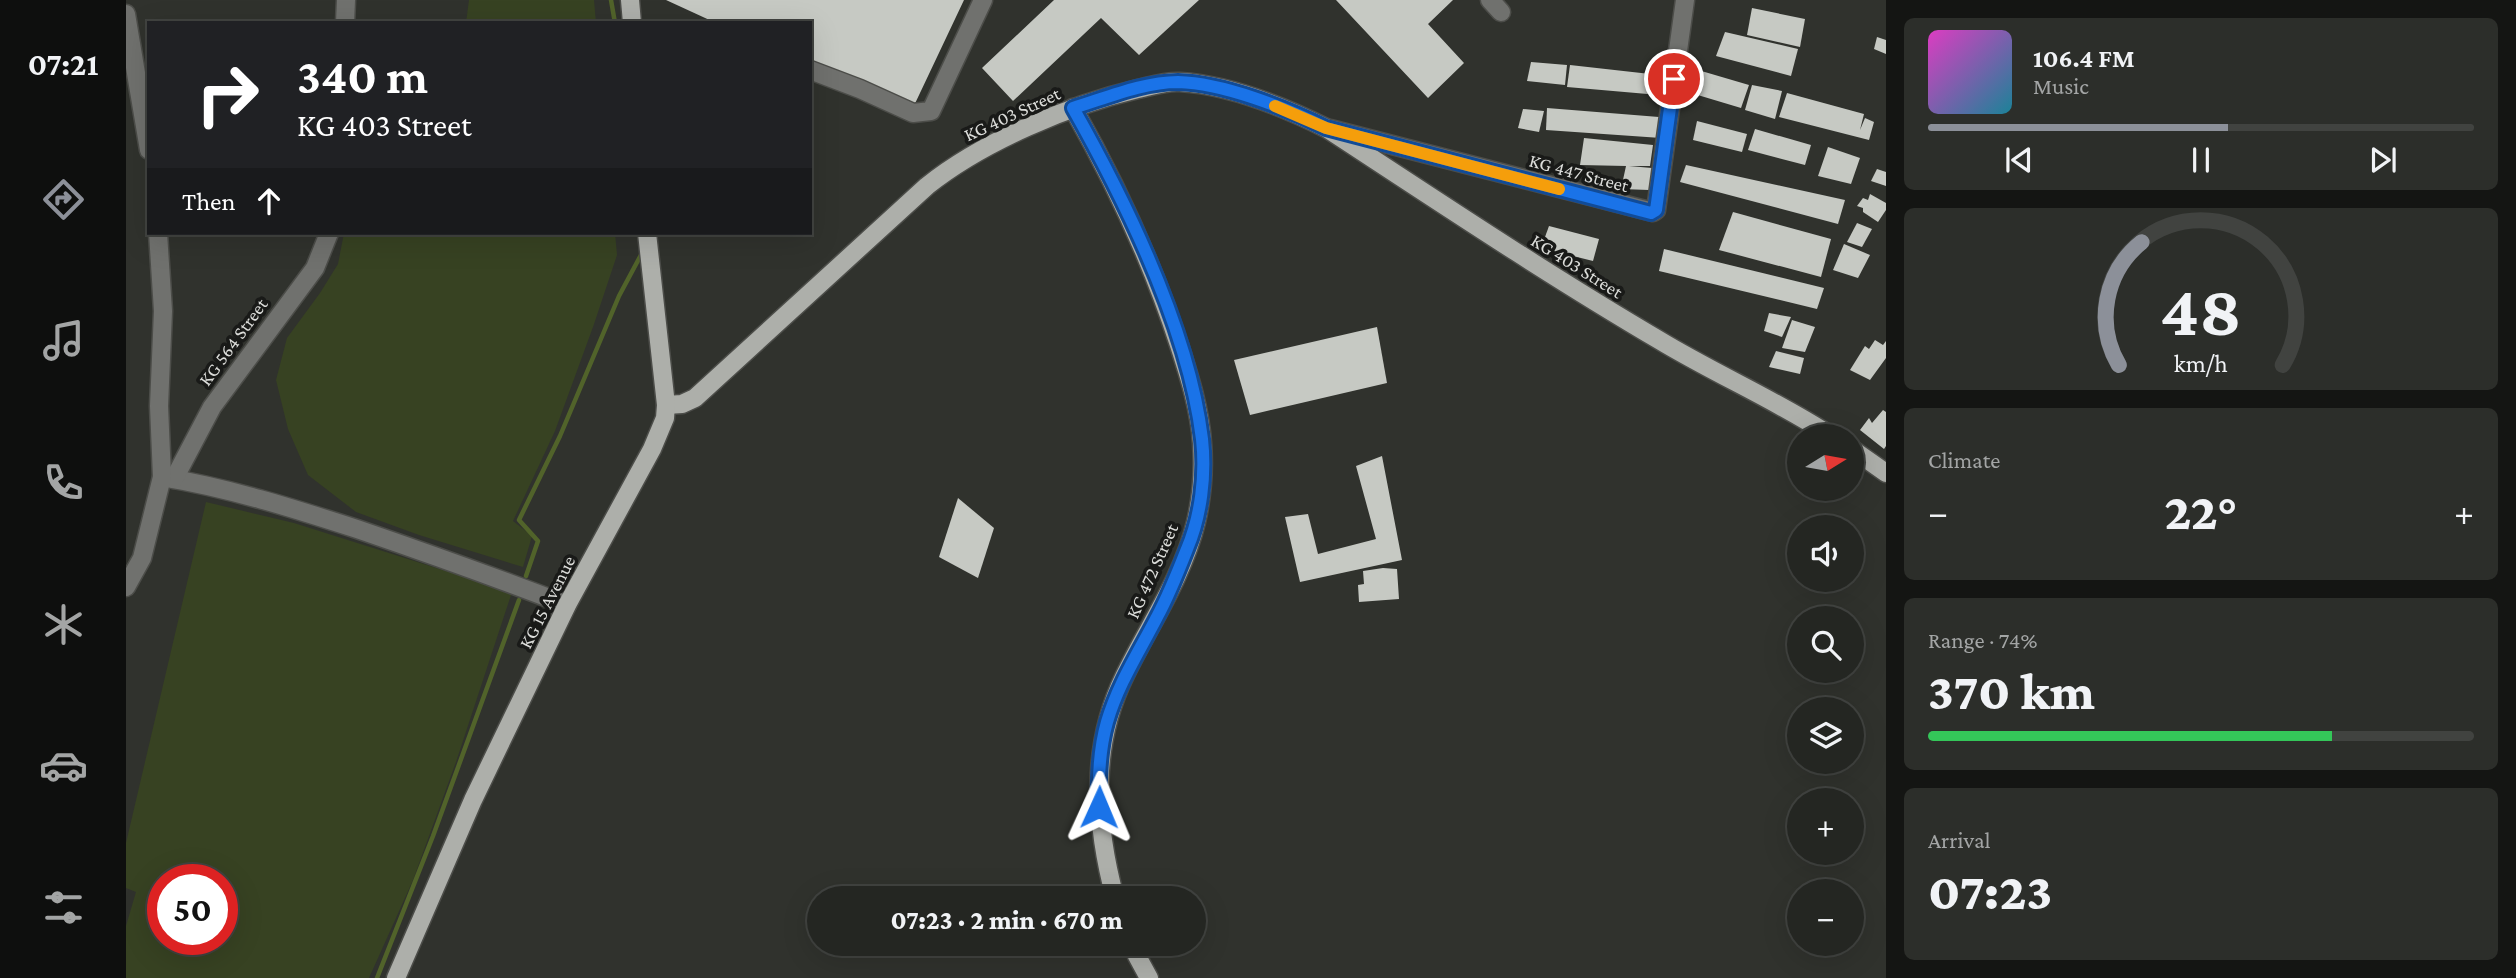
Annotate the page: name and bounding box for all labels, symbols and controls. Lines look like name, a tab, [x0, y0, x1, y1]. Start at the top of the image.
text: 106.4 FM	[2033, 44, 2135, 73]
text: 07:21	[28, 46, 98, 82]
icon: right	[182, 49, 273, 140]
text: 340 m	[297, 49, 428, 104]
pin	[1644, 49, 1704, 109]
icon: arrive	[1655, 60, 1693, 98]
text: Music	[2033, 73, 2089, 99]
street label: KG 403 Street	[961, 82, 1064, 145]
text: KG 403 Street	[297, 107, 472, 143]
icon: previous	[2000, 141, 2038, 179]
icon: pause	[2182, 141, 2220, 179]
icon: next	[2364, 141, 2402, 179]
street label: KG 447 Street	[1527, 150, 1632, 197]
icon: directions	[39, 175, 88, 224]
icon: ahead	[250, 182, 288, 220]
text: Then	[182, 187, 236, 216]
street label: KG 403 Street	[1527, 230, 1627, 303]
text: 48	[2160, 270, 2242, 351]
street label: KG 564 Street	[194, 294, 272, 390]
icon: music	[39, 316, 88, 365]
text: km/h	[2174, 350, 2228, 377]
north arrow	[1787, 424, 1864, 500]
map controls	[1787, 424, 1864, 956]
text: Climate	[1928, 447, 2000, 473]
icon: phone	[39, 458, 88, 507]
text: 22°	[2164, 482, 2238, 540]
text: −	[1928, 491, 1948, 533]
text: +	[2454, 491, 2474, 533]
button: sound	[1787, 515, 1864, 592]
street label: KG 472 Street	[1122, 520, 1183, 622]
street label: KG 15 Avenue	[515, 552, 579, 652]
icon: climate	[39, 600, 88, 649]
button: search	[1787, 606, 1864, 683]
text: Range · 74%	[1928, 627, 2037, 653]
text: 370 km	[1928, 662, 2095, 720]
button: layers	[1787, 697, 1864, 774]
icon: car	[39, 741, 88, 790]
position arrow	[1062, 770, 1136, 844]
button: +	[1787, 788, 1864, 865]
text: Arrival	[1928, 827, 1991, 853]
text: 07:23	[1928, 862, 2052, 920]
speed limit sign: 50	[147, 864, 238, 955]
button: −	[1787, 879, 1864, 956]
icon: filters	[39, 883, 88, 932]
text: 07:23 · 2 min · 670 m	[890, 906, 1123, 935]

